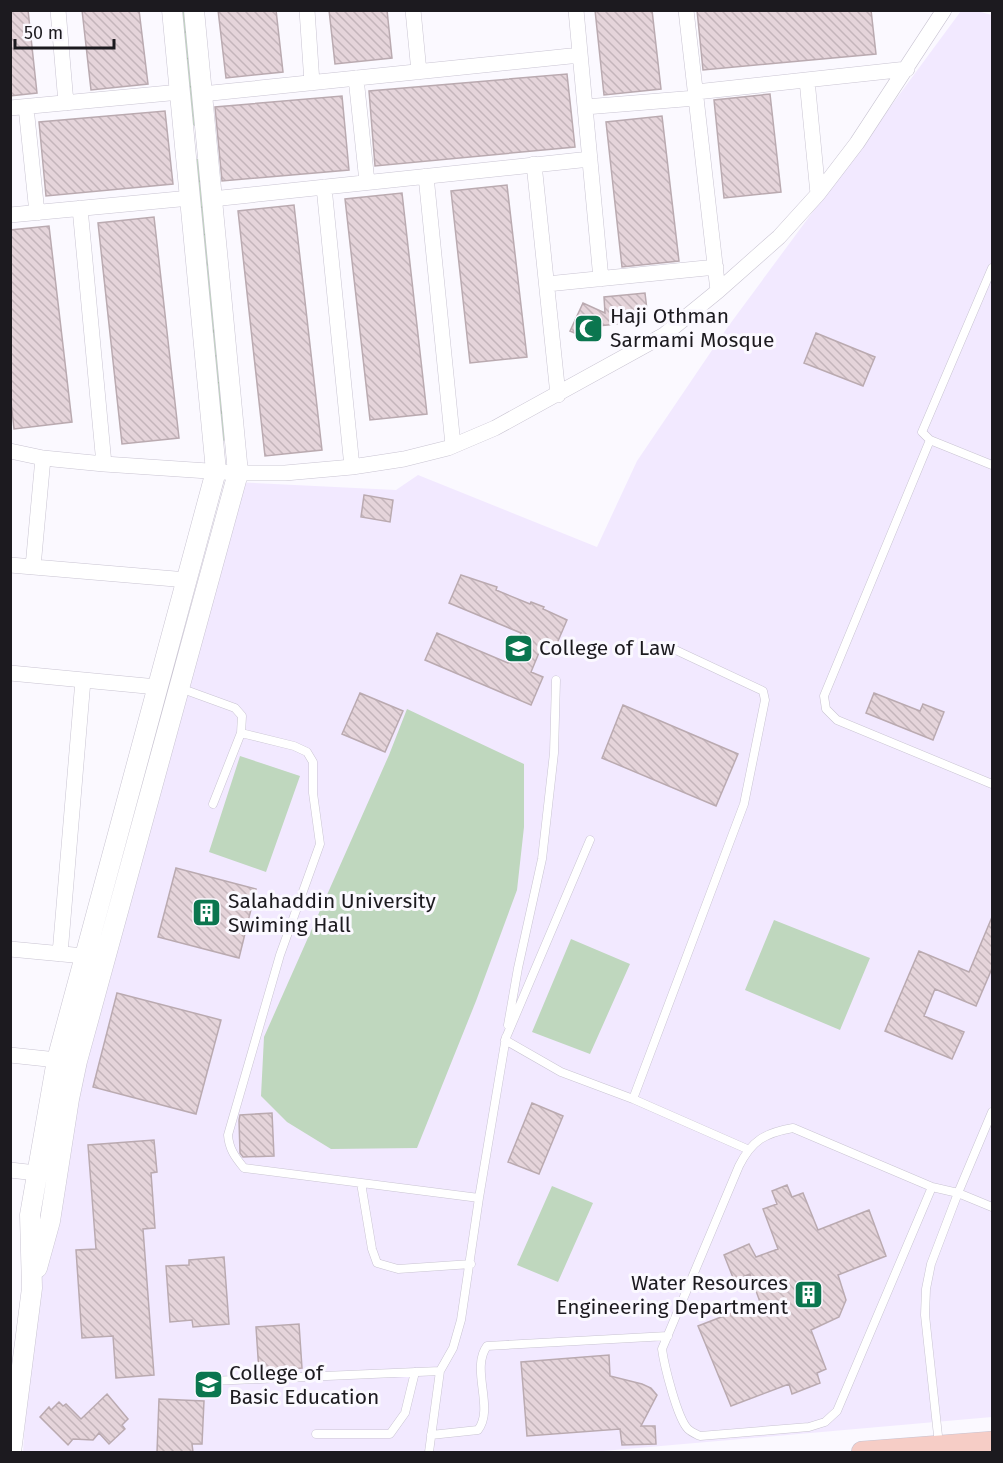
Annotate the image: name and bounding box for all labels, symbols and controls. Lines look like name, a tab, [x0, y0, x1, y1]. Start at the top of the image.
scale bar	[15, 12, 114, 50]
text: 50 m	[24, 22, 63, 44]
place label: Haji Othman Sarmami Mosque	[610, 303, 775, 353]
mosque icon: Haji Othman Sarmami Mosque	[573, 312, 605, 344]
school or university icon: College of Law	[502, 632, 534, 664]
place label: College of Law	[539, 635, 675, 661]
place label: Salahaddin University Swiming Hall	[228, 888, 437, 938]
building icon: Salahaddin University Swiming Hall	[191, 897, 223, 929]
place label: Water Resources Engineering Department	[556, 1270, 788, 1320]
building icon: Water Resources Engineering Department	[793, 1279, 825, 1311]
place label: College of Basic Education	[229, 1360, 379, 1410]
school or university icon: College of Basic Education	[192, 1369, 224, 1401]

